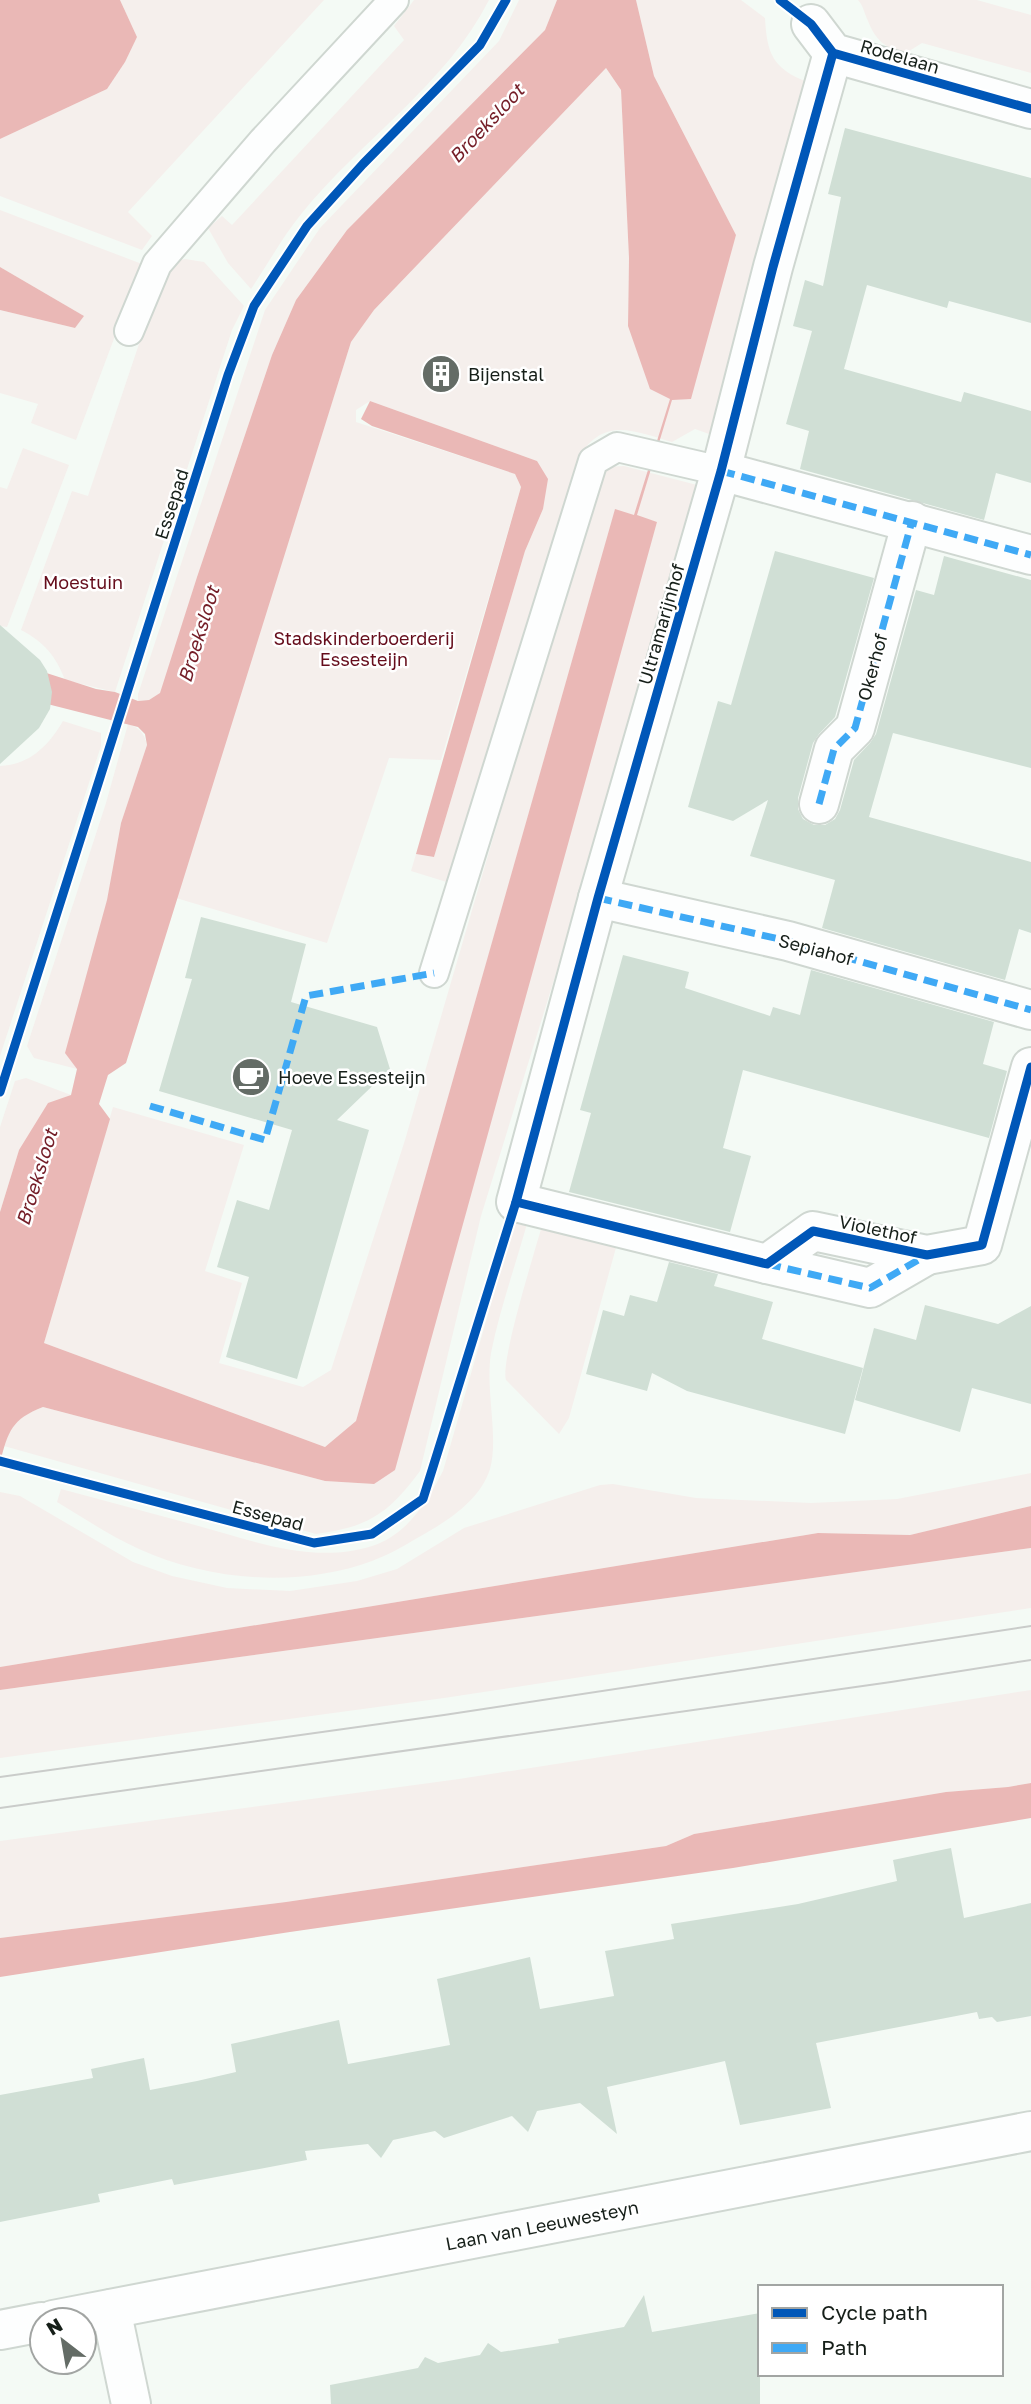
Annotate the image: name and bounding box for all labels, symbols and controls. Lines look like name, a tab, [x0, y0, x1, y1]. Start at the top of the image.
street label: Rodelaan	[858, 34, 942, 78]
water label: Broeksloot	[444, 77, 530, 167]
building icon: Bijenstal	[420, 353, 462, 395]
place label: Bijenstal	[468, 363, 544, 385]
street label: Essepad	[149, 466, 193, 542]
street label: Ultramarijnhof	[633, 561, 689, 687]
park label: Moestuin	[43, 571, 123, 593]
water label: Broeksloot	[172, 581, 224, 685]
park label: Stadskinderboerderij Essesteijn	[273, 627, 455, 670]
street label: Okerhof	[852, 630, 892, 703]
street label: Sepiahof	[776, 929, 856, 970]
cafe icon: Hoeve Essesteijn	[230, 1056, 272, 1098]
place label: Hoeve Essesteijn	[278, 1066, 426, 1088]
water label: Broeksloot	[10, 1124, 62, 1228]
street label: Violethof	[837, 1210, 919, 1248]
street label: Essepad	[230, 1495, 306, 1535]
street label: Laan van Leeuwesteyn	[444, 2195, 640, 2255]
legend	[758, 2285, 1003, 2376]
text: Cycle path	[821, 2299, 928, 2325]
north arrow	[28, 2306, 98, 2376]
text: N	[42, 2312, 66, 2340]
text: Path	[821, 2334, 868, 2360]

